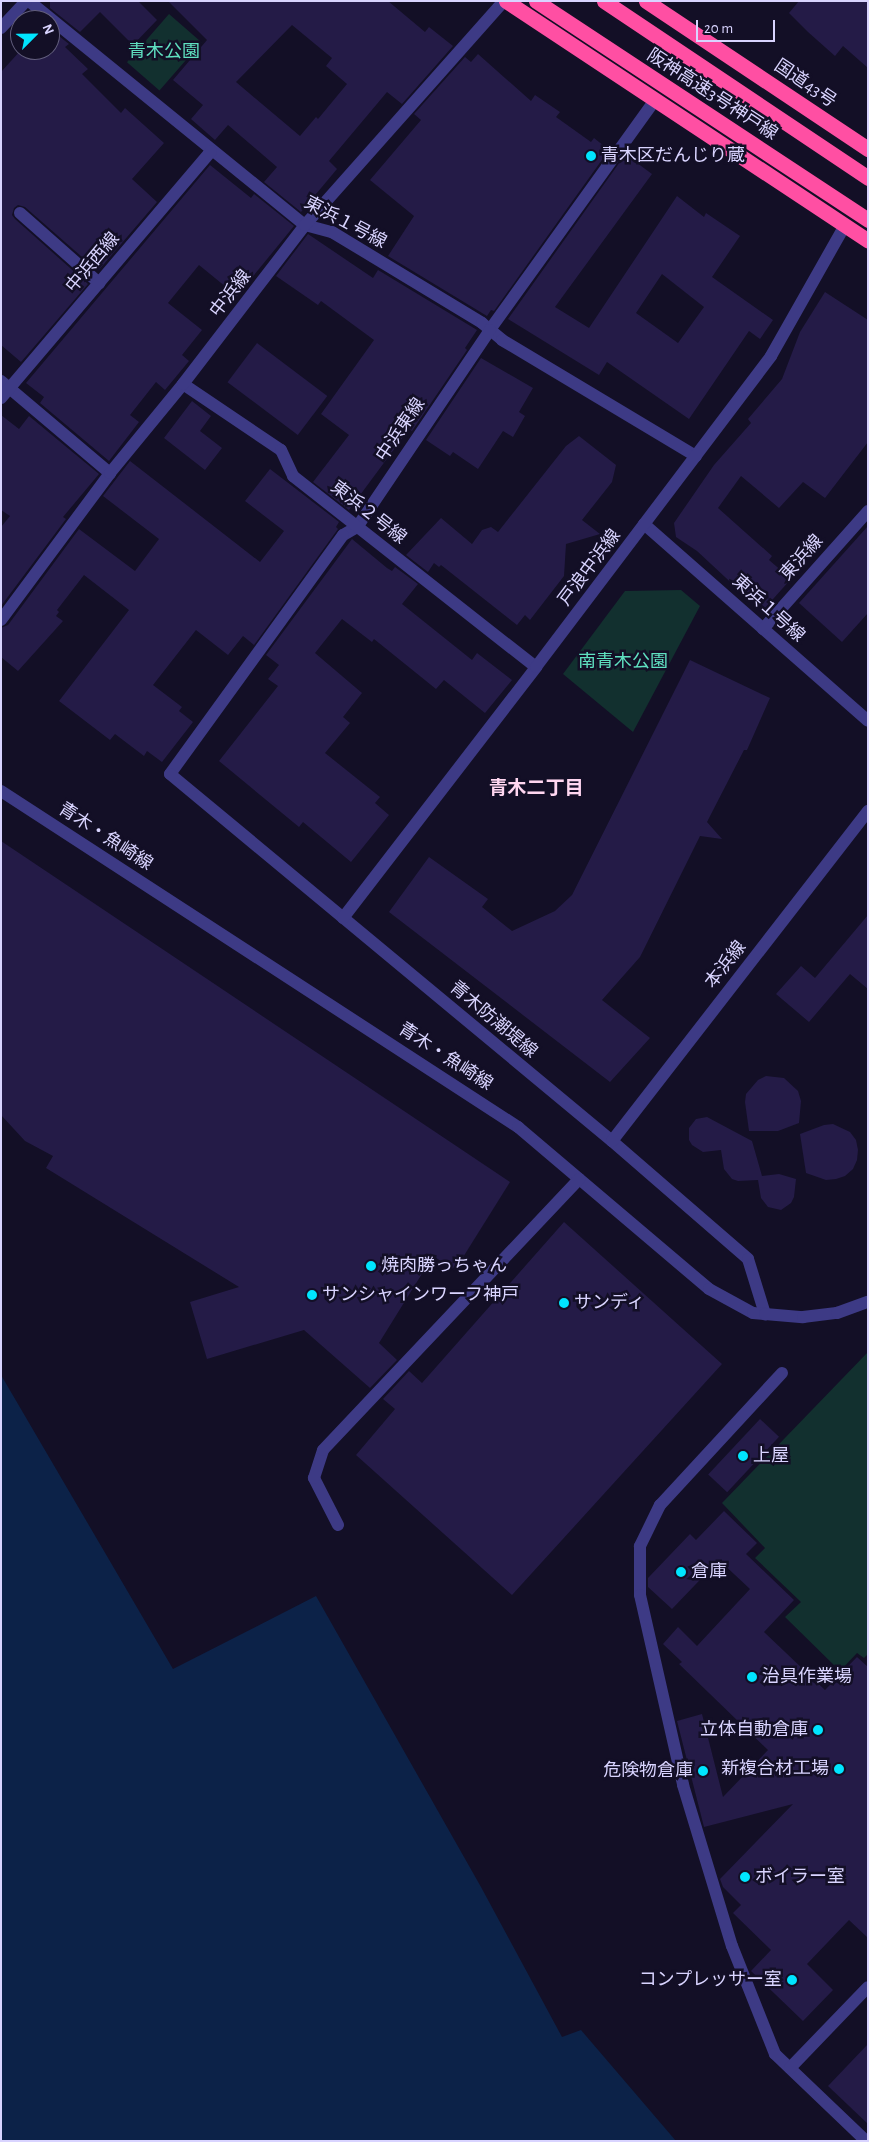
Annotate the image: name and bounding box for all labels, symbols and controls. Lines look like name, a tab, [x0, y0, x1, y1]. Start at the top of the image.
north arrow	[10, 10, 60, 60]
scale bar	[699, 10, 778, 42]
text: 20 m	[704, 21, 733, 36]
text: N	[40, 22, 56, 37]
park label: 青木公園	[128, 41, 200, 63]
street label: 阪神高速3号神戸線	[643, 45, 781, 145]
street label: 国道43号	[770, 55, 840, 113]
place label: 青木区だんじり蔵	[601, 145, 745, 167]
marker: 青木区だんじり蔵	[585, 150, 597, 162]
street label: 東浜１号線	[300, 192, 390, 254]
street label: 中浜西線	[62, 228, 124, 298]
street label: 中浜線	[206, 266, 256, 322]
street label: 中浜東線	[372, 394, 430, 466]
street label: 東浜２号線	[326, 477, 410, 549]
street label: 戸浪中浜線	[554, 526, 626, 610]
street label: 東浜線	[776, 531, 828, 585]
street label: 東浜１号線	[727, 571, 809, 647]
park label: 南青木公園	[578, 651, 668, 673]
district label: 青木二丁目	[489, 778, 583, 800]
street label: 青木・魚崎線	[54, 799, 156, 875]
street label: 本浜線	[701, 937, 751, 993]
street label: 青木防潮堤線	[445, 977, 541, 1063]
street label: 青木・魚崎線	[394, 1019, 496, 1095]
place label: 焼肉勝っちゃん	[381, 1255, 507, 1277]
marker: 焼肉勝っちゃん	[365, 1260, 377, 1272]
place label: サンシャインワーフ神戸	[322, 1284, 520, 1306]
marker: サンシャインワーフ神戸	[306, 1289, 318, 1301]
place label: サンディ	[574, 1292, 646, 1314]
marker: サンディ	[558, 1297, 570, 1309]
place label: 上屋	[753, 1445, 789, 1467]
marker: 上屋	[737, 1450, 749, 1462]
place label: 倉庫	[691, 1561, 727, 1583]
marker: 倉庫	[675, 1566, 687, 1578]
place label: 治具作業場	[762, 1666, 852, 1688]
marker: 治具作業場	[746, 1671, 758, 1683]
place label: 立体自動倉庫	[700, 1719, 808, 1741]
marker: 立体自動倉庫	[812, 1724, 824, 1736]
place label: 新複合材工場	[721, 1758, 829, 1780]
place label: 危険物倉庫	[603, 1760, 693, 1782]
marker: 新複合材工場	[833, 1763, 845, 1775]
marker: 危険物倉庫	[697, 1765, 709, 1777]
place label: ボイラー室	[755, 1866, 845, 1888]
marker: ボイラー室	[739, 1871, 751, 1883]
place label: コンプレッサー室	[638, 1969, 782, 1991]
marker: コンプレッサー室	[786, 1974, 798, 1986]

